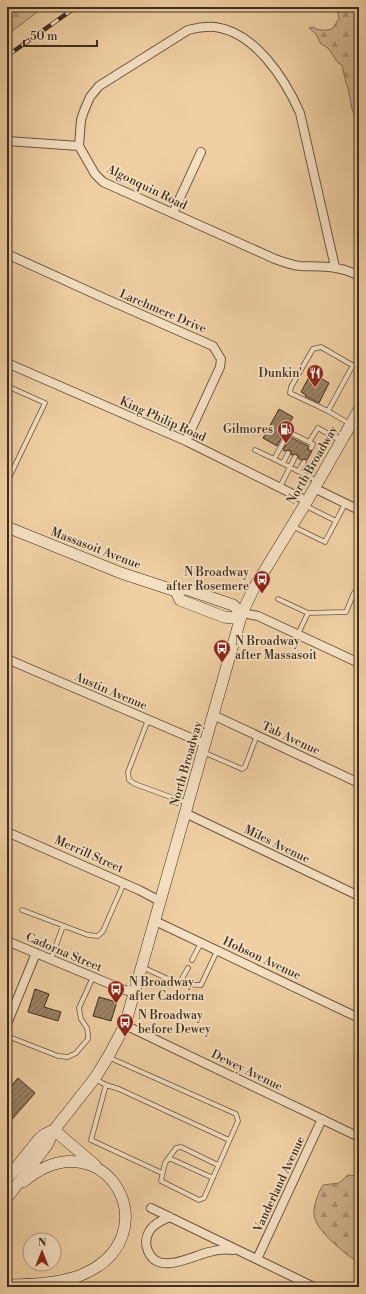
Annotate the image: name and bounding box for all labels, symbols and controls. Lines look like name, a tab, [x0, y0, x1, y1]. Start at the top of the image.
scale bar	[24, 22, 97, 48]
text: 50 m	[30, 29, 58, 44]
street label: Algonquin Road	[103, 161, 190, 213]
street label: Larchmere Drive	[117, 286, 209, 337]
restaurant icon: Dunkin'	[305, 363, 325, 388]
place label: Dunkin'	[259, 366, 302, 381]
street label: King Philip Road	[117, 394, 208, 445]
fuel station icon: Gilmores	[276, 419, 296, 444]
place label: Gilmores	[223, 422, 273, 437]
street label: North Broadway	[284, 423, 341, 507]
street label: Massasoit Avenue	[49, 524, 143, 573]
place label: N Broadway after Rosemere	[166, 565, 249, 594]
bus stop icon: N Broadway after Rosemere	[252, 569, 272, 594]
place label: N Broadway after Massasoit	[235, 634, 318, 663]
bus stop icon: N Broadway after Massasoit	[212, 638, 232, 663]
street label: Austin Avenue	[71, 669, 150, 714]
street label: Tab Avenue	[259, 718, 322, 758]
street label: North Broadway	[167, 719, 206, 809]
street label: Miles Avenue	[241, 822, 312, 867]
street label: Merrill Street	[52, 833, 126, 877]
street label: Cadorna Street	[23, 930, 105, 976]
street label: Hobson Avenue	[220, 934, 303, 983]
place label: N Broadway after Cadorna	[129, 975, 205, 1004]
bus stop icon: N Broadway after Cadorna	[106, 979, 126, 1004]
place label: N Broadway before Dewey	[138, 1008, 211, 1037]
bus stop icon: N Broadway before Dewey	[115, 1012, 135, 1037]
street label: Dewey Avenue	[209, 1047, 285, 1094]
street label: Vanderland Avenue	[250, 1134, 308, 1236]
north arrow	[22, 1232, 62, 1272]
text: N	[38, 1236, 47, 1250]

